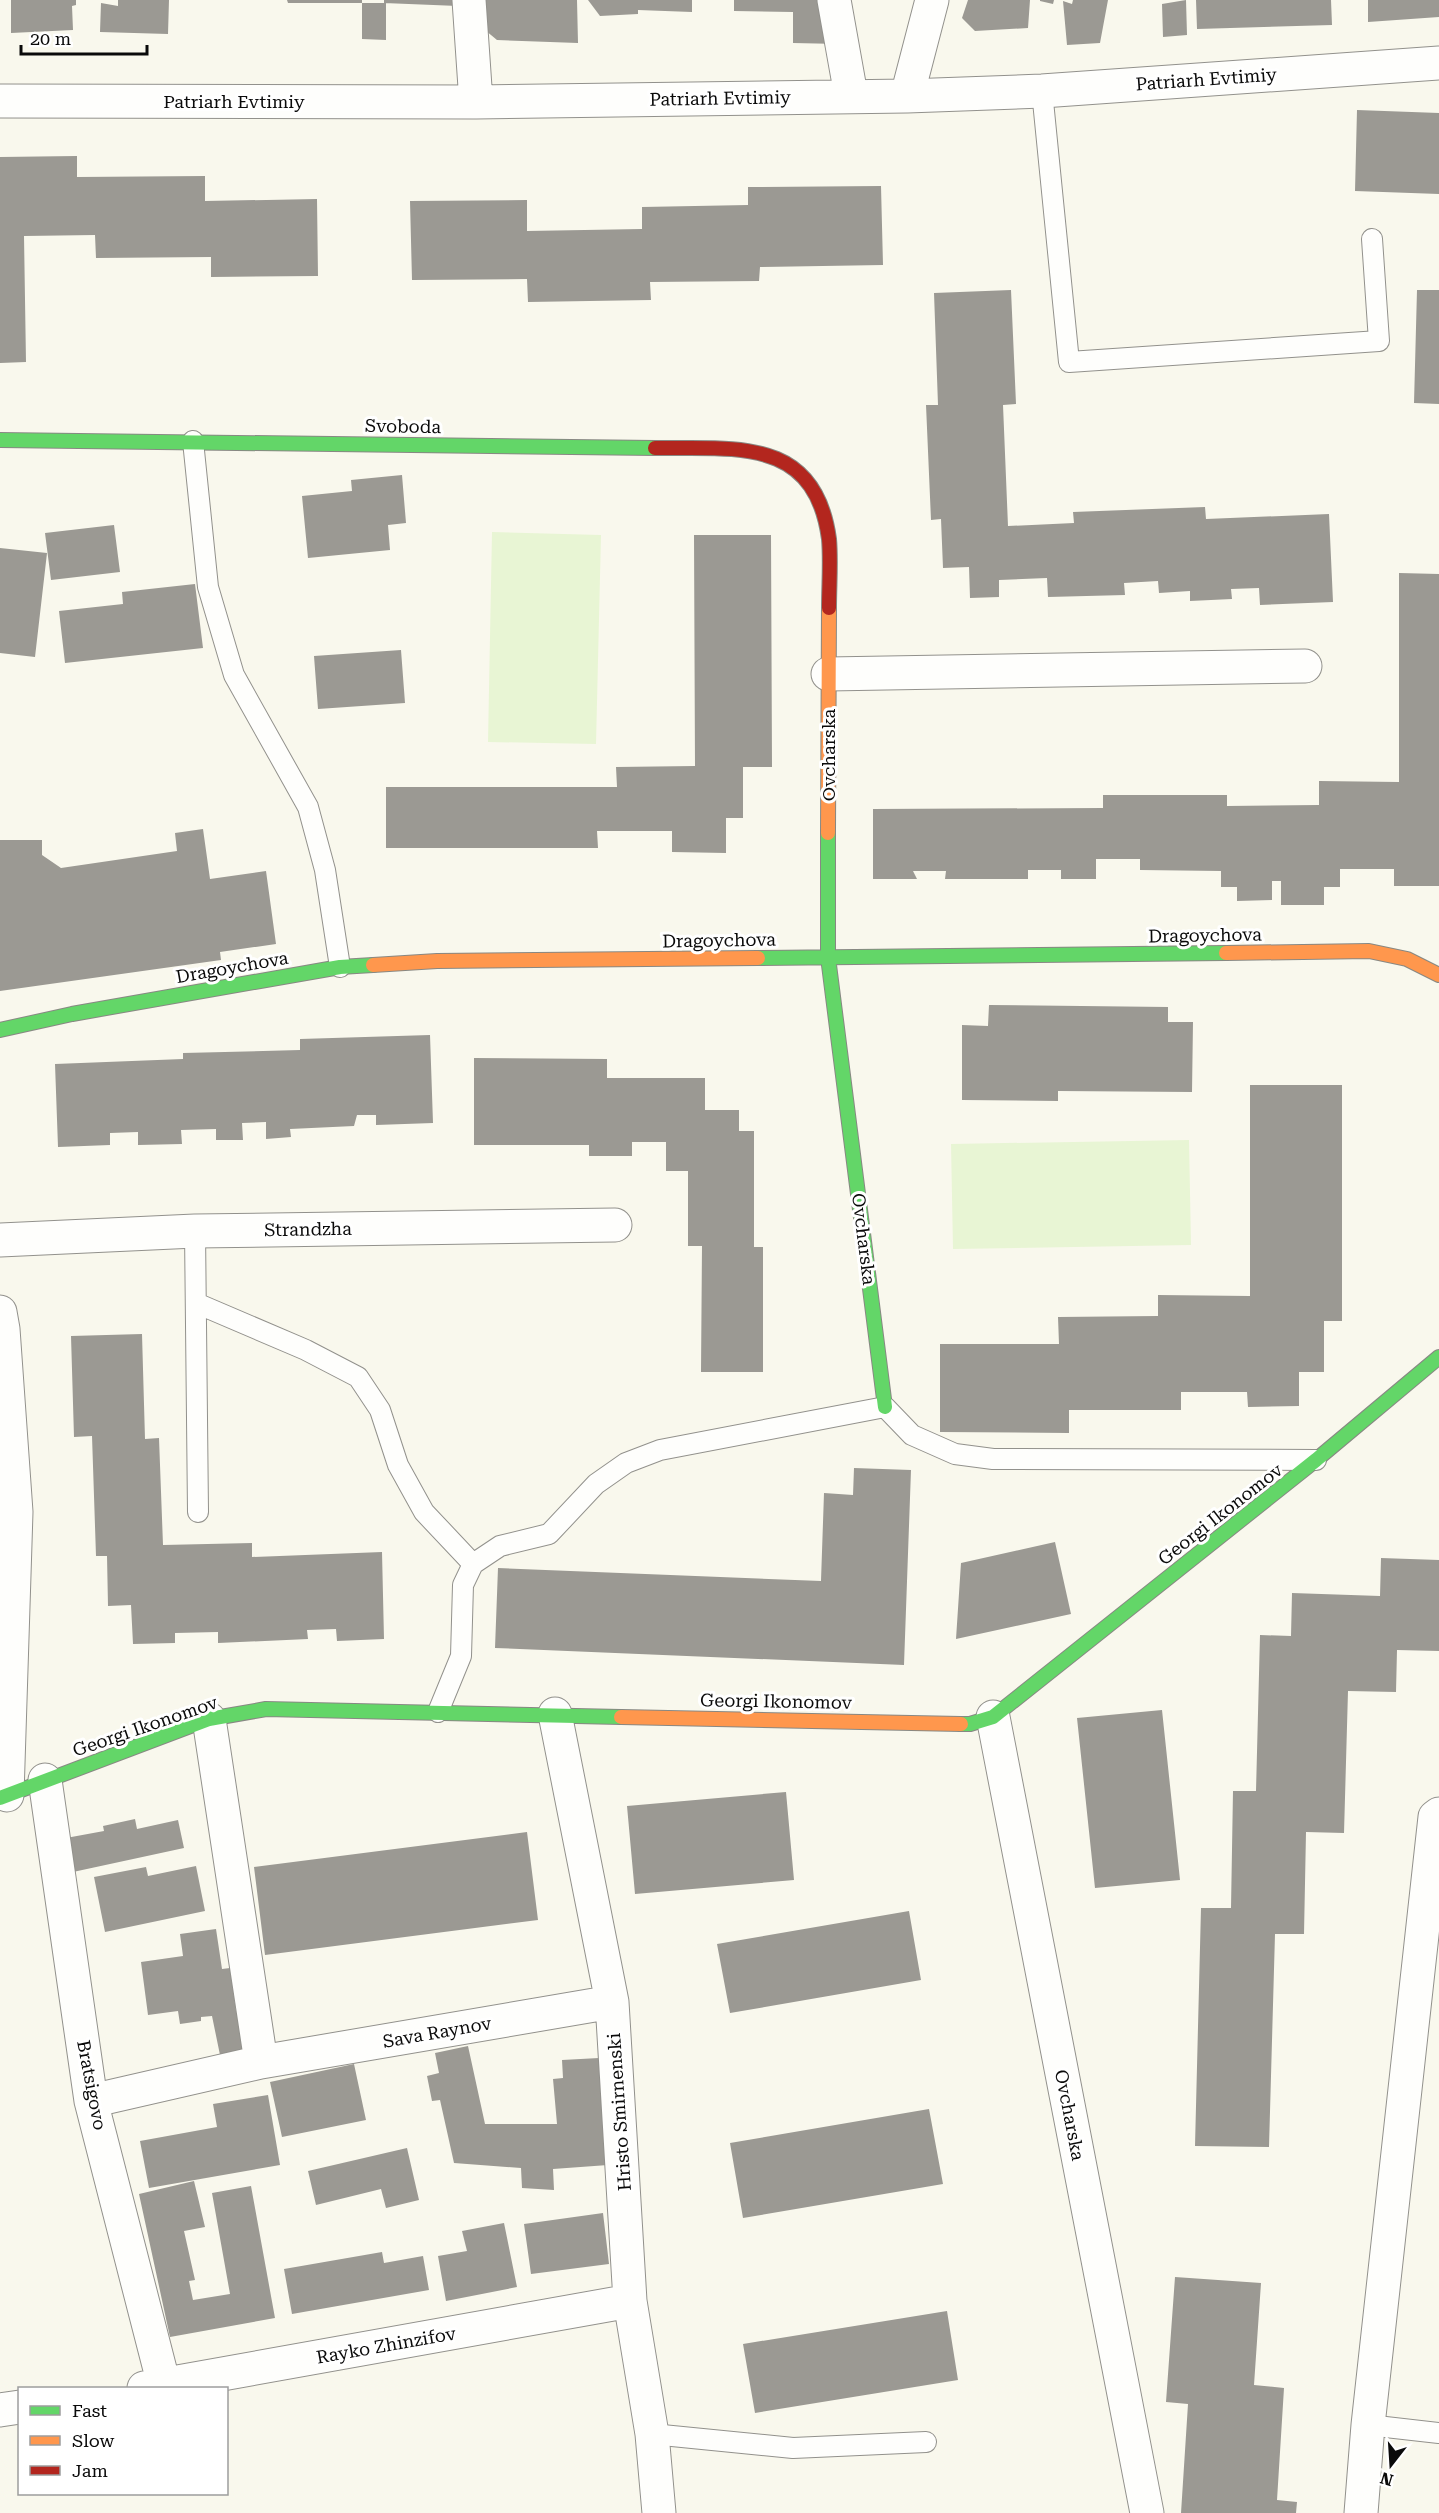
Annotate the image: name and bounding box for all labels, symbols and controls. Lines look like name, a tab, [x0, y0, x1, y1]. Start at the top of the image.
scale bar	[21, 18, 147, 56]
text: 20 m	[30, 28, 71, 49]
street label: Patriarh Evtimiy	[1135, 64, 1278, 94]
street label: Patriarh Evtimiy	[649, 86, 791, 110]
street label: Patriarh Evtimiy	[163, 91, 305, 112]
street label: Svoboda	[365, 415, 441, 437]
street label: Ovcharska	[818, 709, 839, 801]
street label: Dragoychova	[1148, 924, 1262, 946]
street label: Dragoychova	[662, 929, 776, 951]
street label: Dragoychova	[174, 947, 290, 987]
street label: Ovcharska	[848, 1192, 880, 1286]
street label: Strandzha	[264, 1218, 352, 1240]
street label: Georgi Ikonomov	[1154, 1459, 1287, 1569]
street label: Georgi Ikonomov	[700, 1689, 853, 1713]
street label: Georgi Ikonomov	[70, 1691, 221, 1761]
street label: Sava Raynov	[381, 2012, 494, 2052]
street label: Hristo Smirnenski	[603, 2032, 635, 2192]
street label: Bratsigovo	[73, 2038, 111, 2132]
street label: Ovcharska	[1051, 2068, 1089, 2163]
street label: Rayko Zhinzifov	[315, 2322, 458, 2368]
legend	[18, 2387, 228, 2495]
text: Fast	[72, 2400, 107, 2421]
text: Slow	[72, 2430, 114, 2451]
north arrow	[1361, 2435, 1421, 2495]
text: Jam	[72, 2460, 108, 2481]
text: N	[1378, 2468, 1395, 2490]

